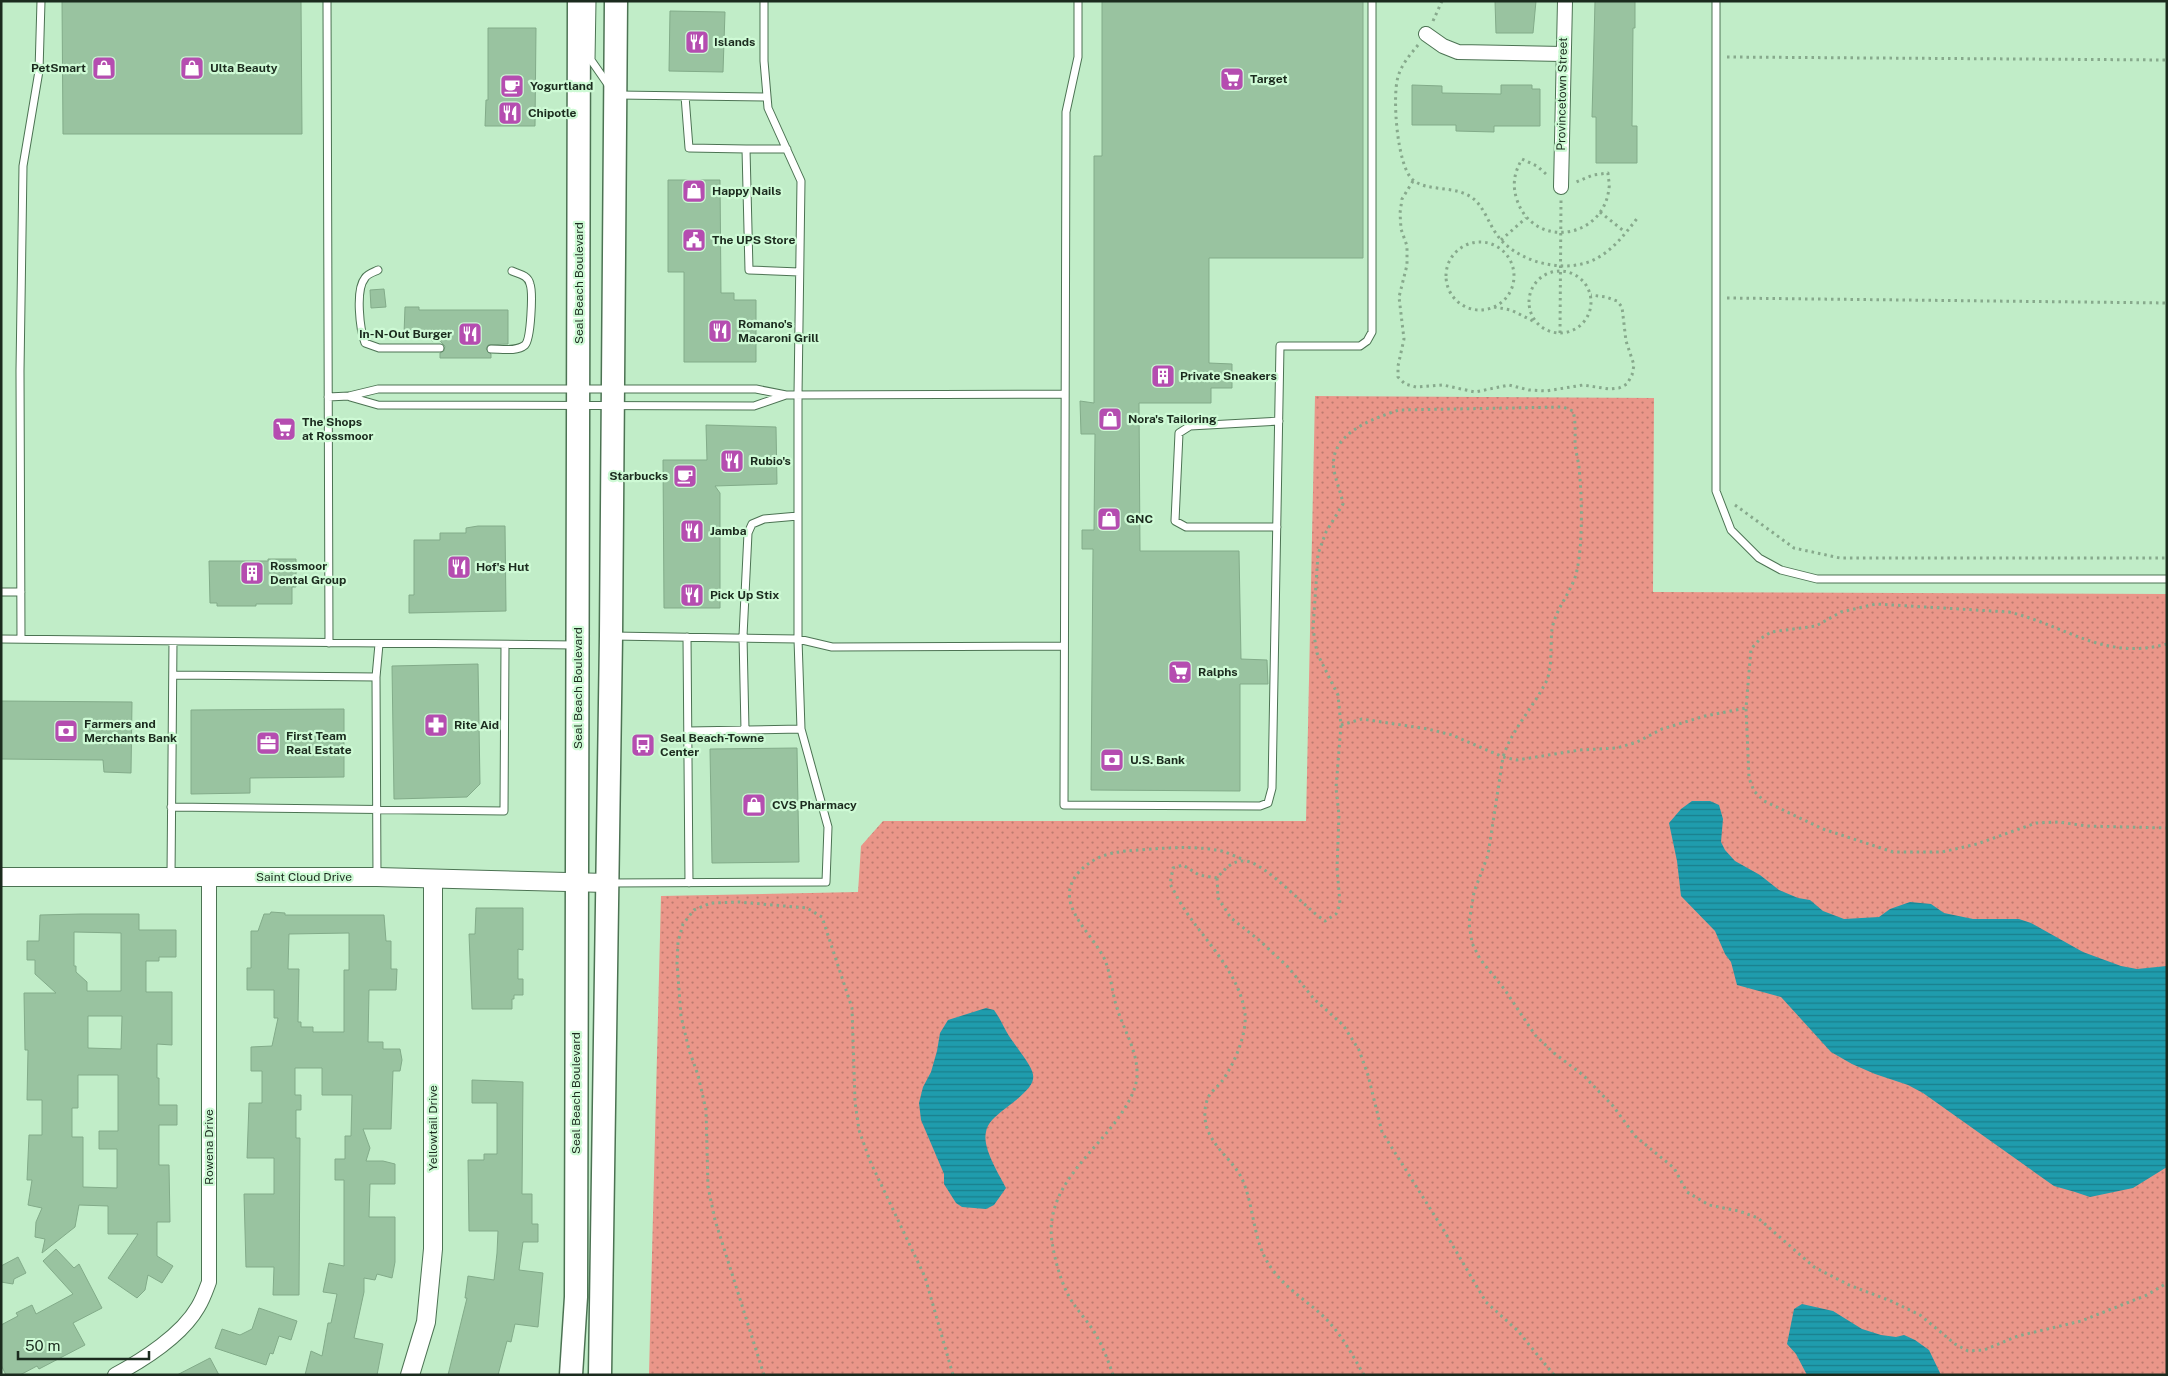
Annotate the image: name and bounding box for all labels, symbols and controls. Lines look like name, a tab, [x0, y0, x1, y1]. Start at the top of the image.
restaurant icon: Islands	[684, 29, 710, 55]
place label: Islands	[714, 35, 755, 49]
street label: Provincetown Street	[1554, 37, 1570, 151]
shop icon: PetSmart	[91, 55, 117, 81]
shop icon: Ulta Beauty	[179, 55, 205, 81]
place label: PetSmart	[31, 61, 86, 75]
place label: Ulta Beauty	[210, 61, 278, 75]
supermarket icon: Target	[1219, 66, 1245, 92]
place label: Target	[1250, 72, 1287, 86]
cafe icon: Yogurtland	[499, 73, 525, 99]
place label: Yogurtland	[530, 79, 593, 93]
restaurant icon: Chipotle	[497, 100, 523, 126]
place label: Chipotle	[528, 106, 577, 120]
shop icon: Happy Nails	[681, 178, 707, 204]
place label: Happy Nails	[712, 184, 781, 198]
street label: Seal Beach Boulevard	[572, 222, 586, 344]
public building icon: The UPS Store	[681, 227, 707, 253]
place label: The UPS Store	[712, 233, 795, 247]
place label: Romano's Macaroni Grill	[738, 317, 819, 345]
restaurant icon: Romano's Macaroni Grill	[707, 318, 733, 344]
restaurant icon: In-N-Out Burger	[457, 321, 483, 347]
place label: In-N-Out Burger	[359, 327, 452, 341]
building icon: Private Sneakers	[1150, 363, 1176, 389]
place label: Private Sneakers	[1180, 369, 1277, 383]
shop icon: Nora's Tailoring	[1097, 406, 1123, 432]
place label: Nora's Tailoring	[1128, 412, 1217, 426]
place label: The Shops at Rossmoor	[302, 415, 373, 443]
supermarket icon: The Shops at Rossmoor	[271, 416, 297, 442]
restaurant icon: Rubio's	[719, 448, 745, 474]
place label: Rubio's	[750, 454, 791, 468]
cafe icon: Starbucks	[672, 463, 698, 489]
place label: Starbucks	[609, 469, 668, 483]
shop icon: GNC	[1096, 506, 1122, 532]
place label: GNC	[1126, 512, 1153, 526]
restaurant icon: Jamba	[679, 518, 705, 544]
place label: Jamba	[710, 524, 747, 538]
restaurant icon: Hof's Hut	[446, 554, 472, 580]
place label: Rossmoor Dental Group	[270, 559, 346, 587]
building icon: Rossmoor Dental Group	[239, 560, 265, 586]
place label: Hof's Hut	[476, 560, 529, 574]
restaurant icon: Pick Up Stix	[679, 582, 705, 608]
place label: Pick Up Stix	[710, 588, 779, 602]
street label: Seal Beach Boulevard	[571, 627, 585, 749]
supermarket icon: Ralphs	[1167, 659, 1193, 685]
place label: Ralphs	[1198, 665, 1238, 679]
pharmacy icon: Rite Aid	[423, 712, 449, 738]
place label: Farmers and Merchants Bank	[84, 717, 177, 745]
bank icon: Farmers and Merchants Bank	[53, 718, 79, 744]
place label: Rite Aid	[454, 718, 499, 732]
place label: First Team Real Estate	[286, 729, 352, 757]
office icon: First Team Real Estate	[255, 730, 281, 756]
place label: Seal Beach-Towne Center	[660, 731, 764, 759]
bus stop icon: Seal Beach-Towne Center	[630, 732, 656, 758]
bank icon: U.S. Bank	[1099, 747, 1125, 773]
place label: U.S. Bank	[1130, 753, 1185, 767]
shop icon: CVS Pharmacy	[741, 792, 767, 818]
place label: CVS Pharmacy	[772, 798, 857, 812]
street label: Saint Cloud Drive	[256, 870, 352, 884]
street label: Seal Beach Boulevard	[569, 1032, 583, 1154]
street label: Yellowtail Drive	[426, 1085, 440, 1171]
street label: Rowena Drive	[202, 1109, 216, 1185]
scale bar	[18, 1328, 149, 1360]
text: 50 m	[25, 1337, 60, 1354]

